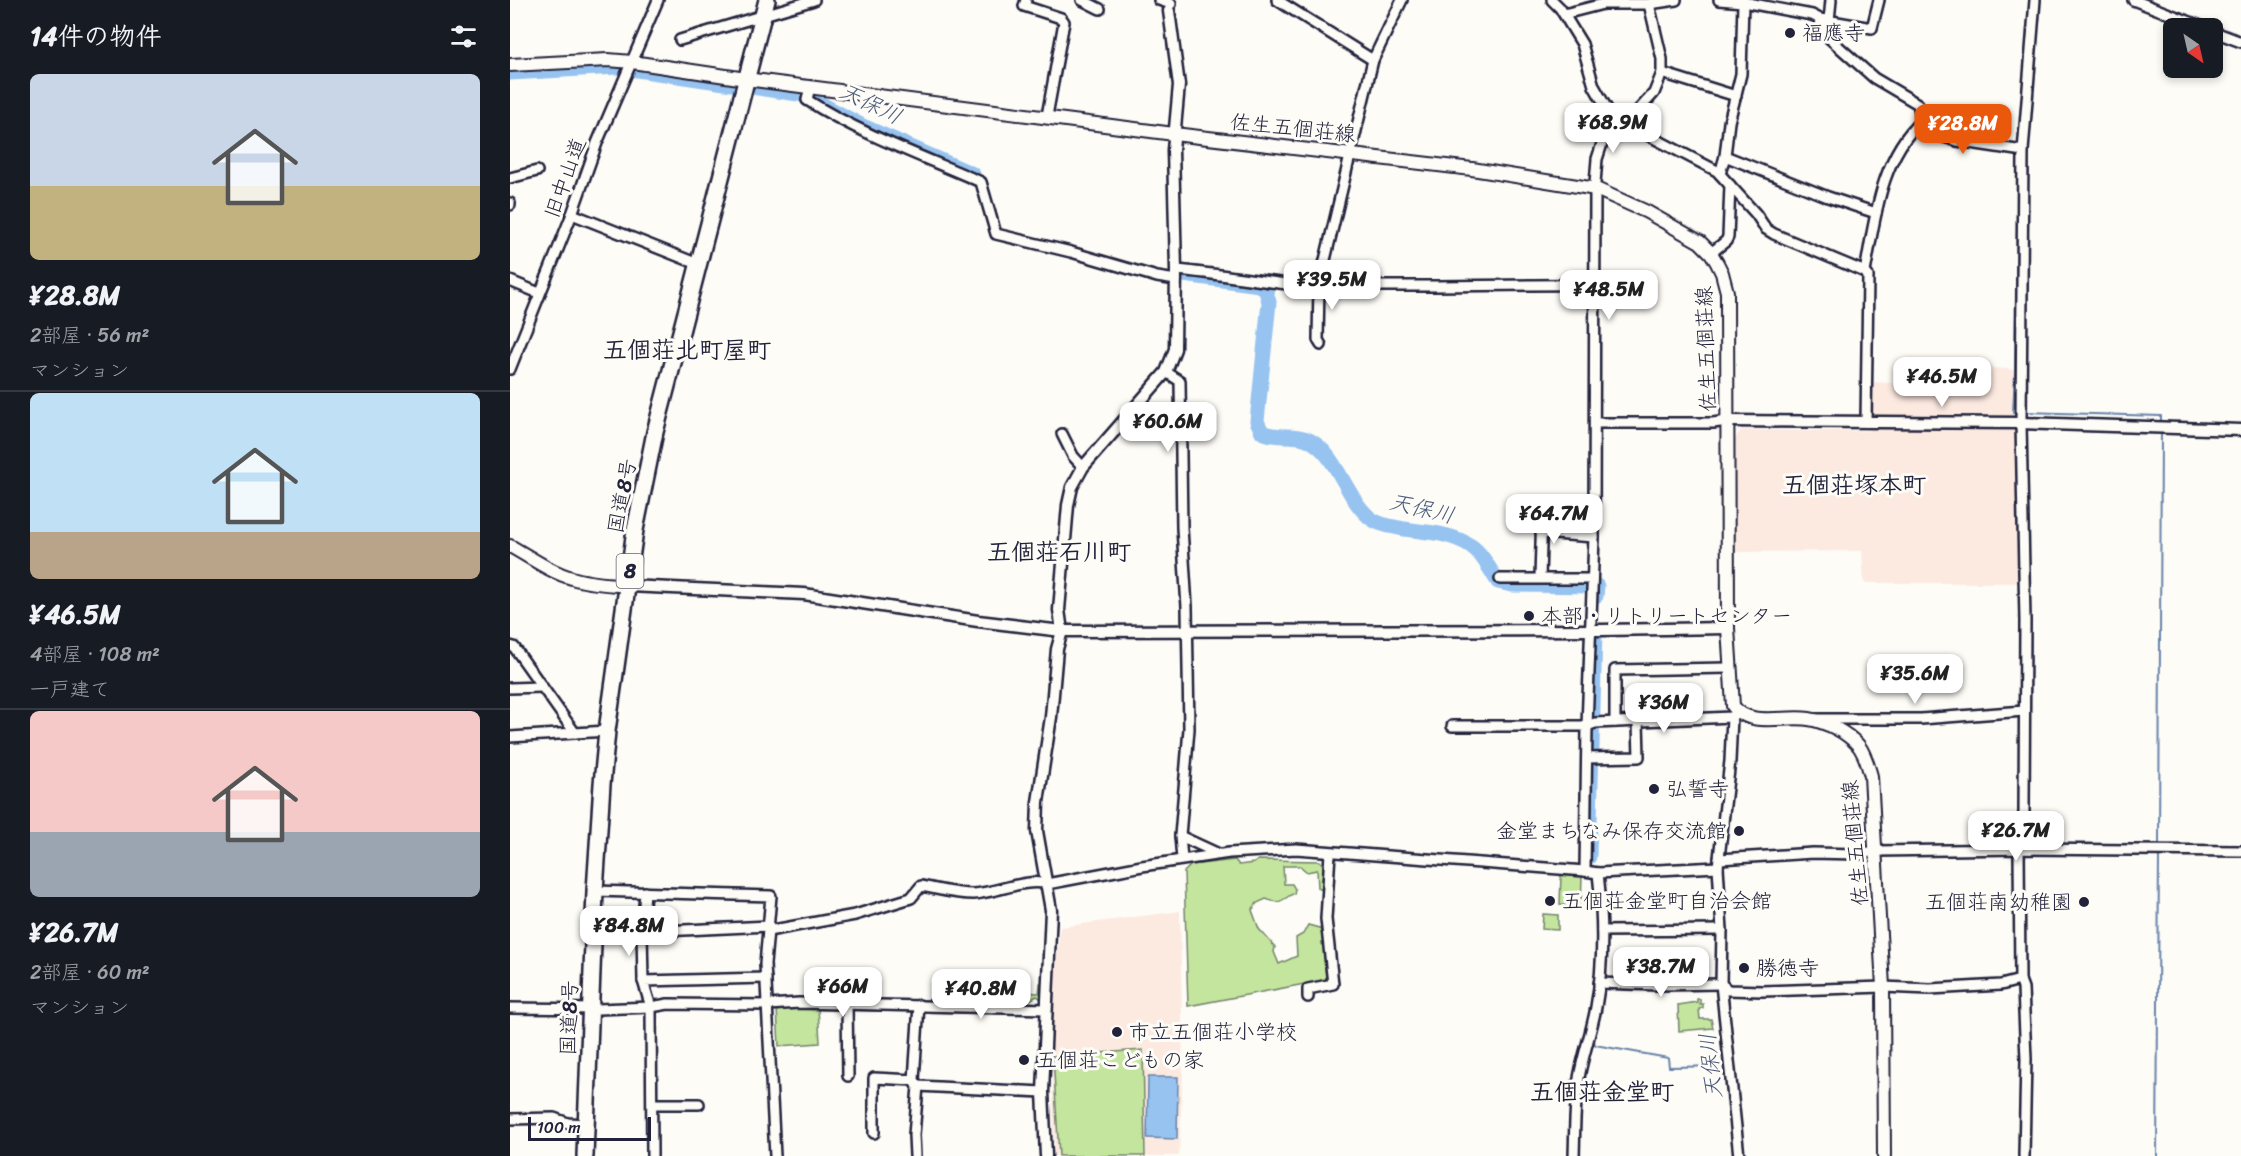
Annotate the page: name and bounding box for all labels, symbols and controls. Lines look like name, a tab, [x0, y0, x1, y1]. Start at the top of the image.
text: 14件の物件	[30, 13, 161, 59]
place label: 福應寺	[1802, 14, 1865, 52]
north arrow	[2163, 18, 2223, 78]
map controls	[2163, 18, 2223, 78]
icon: filters	[447, 20, 480, 53]
marker: 福應寺	[1783, 26, 1797, 40]
water label: 天保川	[833, 71, 909, 135]
street label: 佐生五個荘線	[1228, 103, 1358, 153]
pin: ¥68.9M	[1564, 103, 1662, 154]
pin: ¥28.8M	[1914, 104, 2012, 155]
text: ¥68.9M	[1578, 105, 1648, 140]
text: ¥28.8M	[1928, 106, 1998, 141]
icon: home	[201, 113, 309, 221]
street label: 旧中山道	[533, 132, 597, 224]
pin: ¥39.5M	[1283, 260, 1381, 311]
text: ¥39.5M	[1298, 262, 1366, 297]
pin: ¥48.5M	[1560, 270, 1658, 321]
text: ¥28.8M	[30, 272, 120, 318]
text: ¥48.5M	[1574, 272, 1644, 307]
street label: 佐生五個荘線	[1685, 285, 1727, 413]
text: 2部屋 · 56 m²	[30, 318, 149, 353]
district label: 五個荘北町屋町	[603, 329, 771, 371]
text: マンション	[30, 353, 129, 388]
pin: ¥46.5M	[1893, 357, 1991, 408]
text: ¥46.5M	[1907, 359, 1977, 394]
pin: ¥60.6M	[1119, 402, 1217, 453]
text: ¥60.6M	[1134, 404, 1202, 439]
icon: home	[201, 432, 309, 540]
street label: 国道8号	[596, 455, 648, 537]
district label: 五個荘塚本町	[1782, 464, 1926, 506]
water label: 天保川	[1385, 482, 1458, 535]
pin: ¥64.7M	[1505, 494, 1603, 545]
text: ¥64.7M	[1520, 496, 1588, 531]
district label: 五個荘石川町	[987, 531, 1131, 573]
road number: 8	[616, 554, 644, 588]
text: ¥46.5M	[30, 591, 120, 637]
place label: 本部・リトリートセンター	[1541, 597, 1792, 635]
marker: 本部・リトリートセンター	[1522, 609, 1536, 623]
text: 4部屋 · 108 m²	[30, 637, 160, 672]
pin: ¥35.6M	[1866, 654, 1964, 705]
text: ¥35.6M	[1881, 656, 1949, 691]
text: 一戸建て	[30, 672, 110, 707]
pin: ¥36M	[1628, 683, 1700, 734]
text: ¥36M	[1639, 685, 1689, 720]
icon: home	[201, 750, 309, 858]
place label: 弘誓寺	[1666, 770, 1729, 808]
street label: 佐生五個荘線	[1831, 779, 1879, 907]
marker: 弘誓寺	[1647, 782, 1661, 796]
pin: ¥26.7M	[1967, 811, 2065, 862]
place label: 金堂まちなみ保存交流館	[1496, 812, 1727, 850]
text: ¥26.7M	[1982, 813, 2050, 848]
marker: 金堂まちなみ保存交流館	[1732, 824, 1746, 838]
place label: 五個荘金堂町自治会館	[1562, 882, 1772, 920]
place label: 五個荘南幼稚園	[1925, 883, 2072, 921]
marker: 五個荘金堂町自治会館	[1543, 894, 1557, 908]
marker: 五個荘南幼稚園	[2077, 895, 2091, 909]
pin: ¥84.8M	[580, 906, 678, 957]
text: ¥84.8M	[594, 908, 664, 943]
text: ¥26.7M	[30, 909, 118, 955]
pin: ¥38.7M	[1612, 947, 1710, 998]
text: ¥38.7M	[1627, 949, 1695, 984]
place label: 勝徳寺	[1756, 949, 1819, 987]
text: 2部屋 · 60 m²	[30, 955, 150, 990]
marker: 勝徳寺	[1737, 961, 1751, 975]
pin: ¥66M	[807, 967, 879, 1018]
text: ¥66M	[818, 969, 868, 1004]
pin: ¥40.8M	[932, 969, 1030, 1020]
text: ¥40.8M	[946, 971, 1016, 1006]
street label: 国道8号	[549, 980, 589, 1056]
text: マンション	[30, 990, 129, 1025]
place label: 市立五個荘小学校	[1129, 1013, 1297, 1051]
marker: 市立五個荘小学校	[1110, 1025, 1124, 1039]
water label: 天保川	[1688, 1031, 1733, 1101]
place label: 五個荘こどもの家	[1036, 1041, 1204, 1079]
marker: 五個荘こどもの家	[1017, 1053, 1031, 1067]
district label: 五個荘金堂町	[1530, 1071, 1674, 1113]
text: 100 m	[537, 1113, 581, 1142]
scale bar	[528, 1114, 651, 1142]

